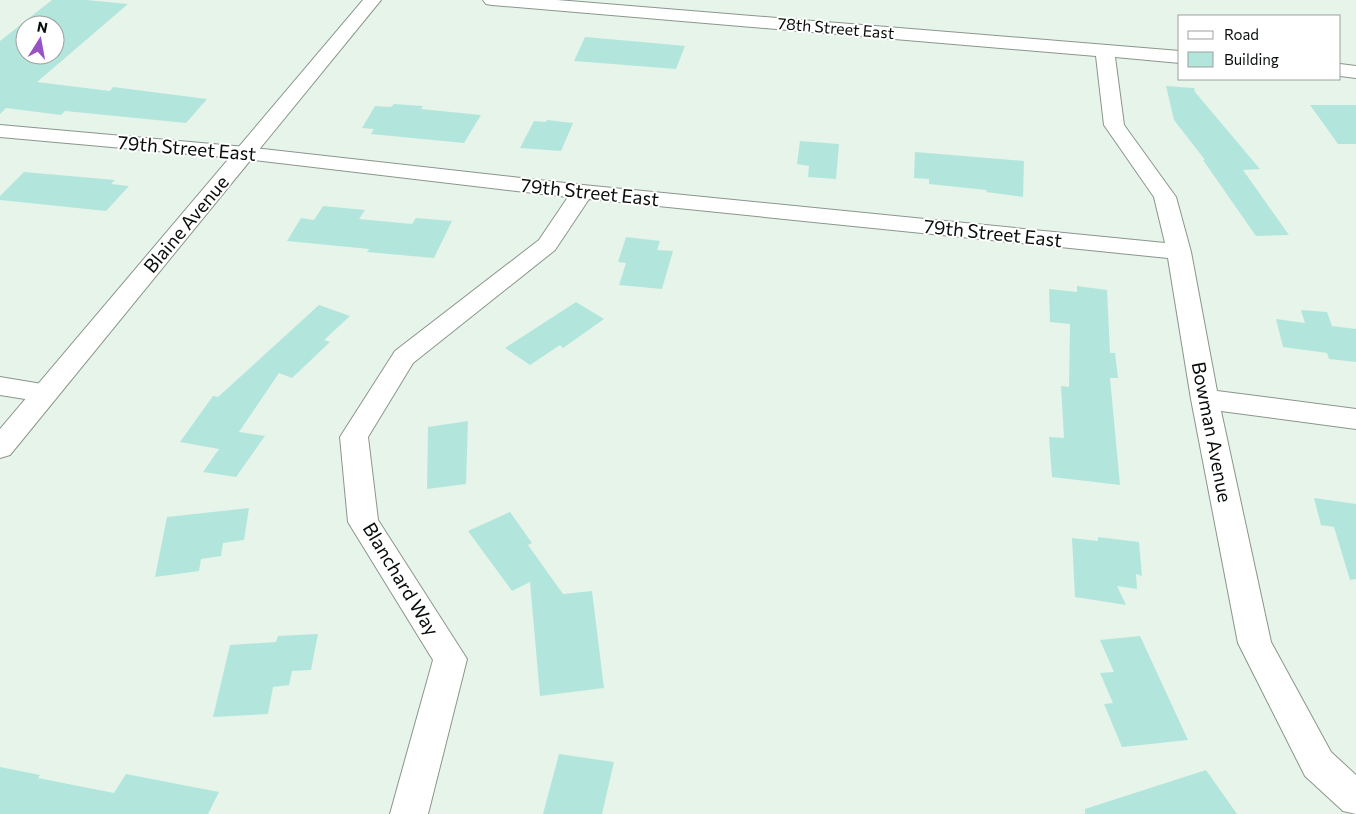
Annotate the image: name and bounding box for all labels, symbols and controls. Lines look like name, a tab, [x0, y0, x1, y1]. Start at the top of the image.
street label: 78th Street East	[777, 13, 896, 42]
north arrow	[15, 15, 65, 65]
legend	[1178, 15, 1341, 80]
text: N	[36, 17, 49, 36]
text: Road	[1224, 25, 1259, 43]
text: Building	[1224, 50, 1279, 68]
street label: 79th Street East	[117, 130, 257, 165]
street label: Blaine Avenue	[138, 170, 233, 277]
street label: 79th Street East	[520, 173, 660, 210]
street label: 79th Street East	[923, 214, 1063, 251]
street label: Bowman Avenue	[1188, 360, 1237, 504]
street label: Blanchard Way	[359, 518, 444, 640]

